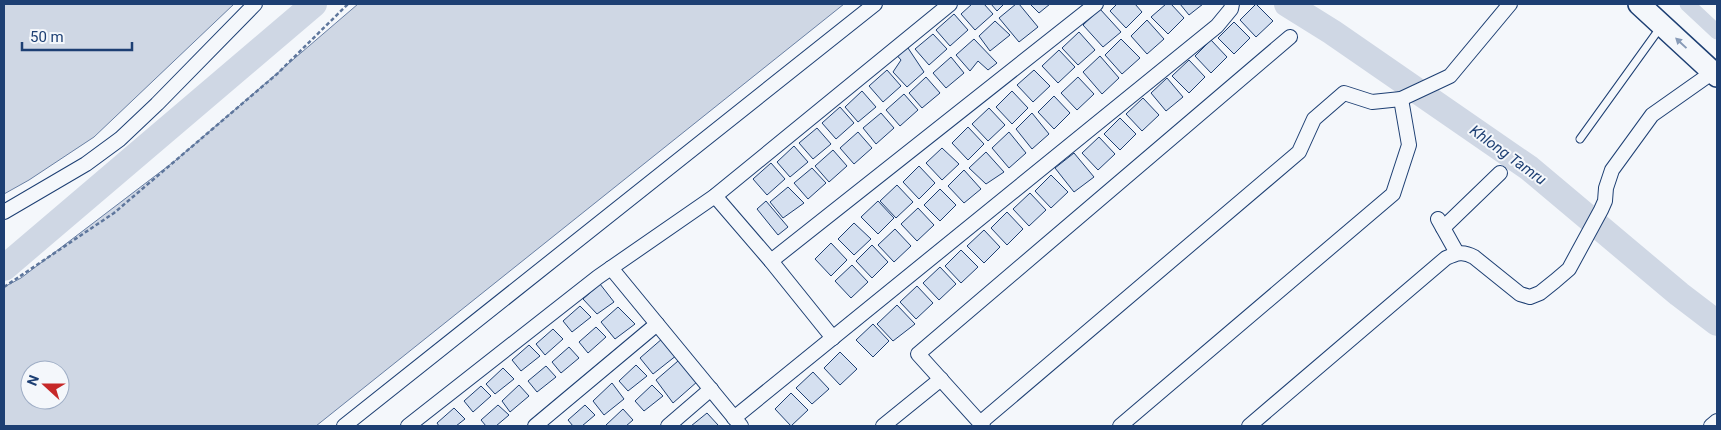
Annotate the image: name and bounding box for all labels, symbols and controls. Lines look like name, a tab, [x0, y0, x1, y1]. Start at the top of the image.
scale bar	[22, 20, 132, 52]
text: 50 m	[30, 28, 64, 46]
one-way arrow	[1676, 37, 1688, 49]
water label: Khlong Tamru	[1466, 121, 1550, 189]
north arrow	[20, 360, 70, 410]
text: N	[24, 373, 42, 388]

